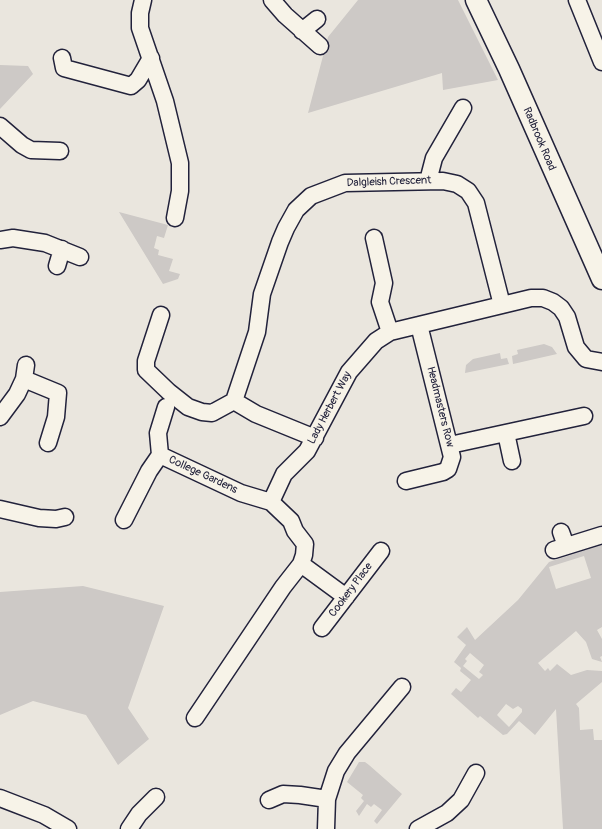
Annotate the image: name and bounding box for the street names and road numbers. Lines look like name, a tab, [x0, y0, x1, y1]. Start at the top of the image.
street label: Radbrook Road	[520, 105, 558, 173]
street label: Dalgleish Crescent	[346, 174, 432, 190]
street label: Headmasters Row	[424, 365, 456, 449]
street label: Lady Herbert Way	[305, 369, 355, 447]
street label: College Gardens	[166, 453, 240, 497]
street label: Cookery Place	[326, 560, 376, 620]

